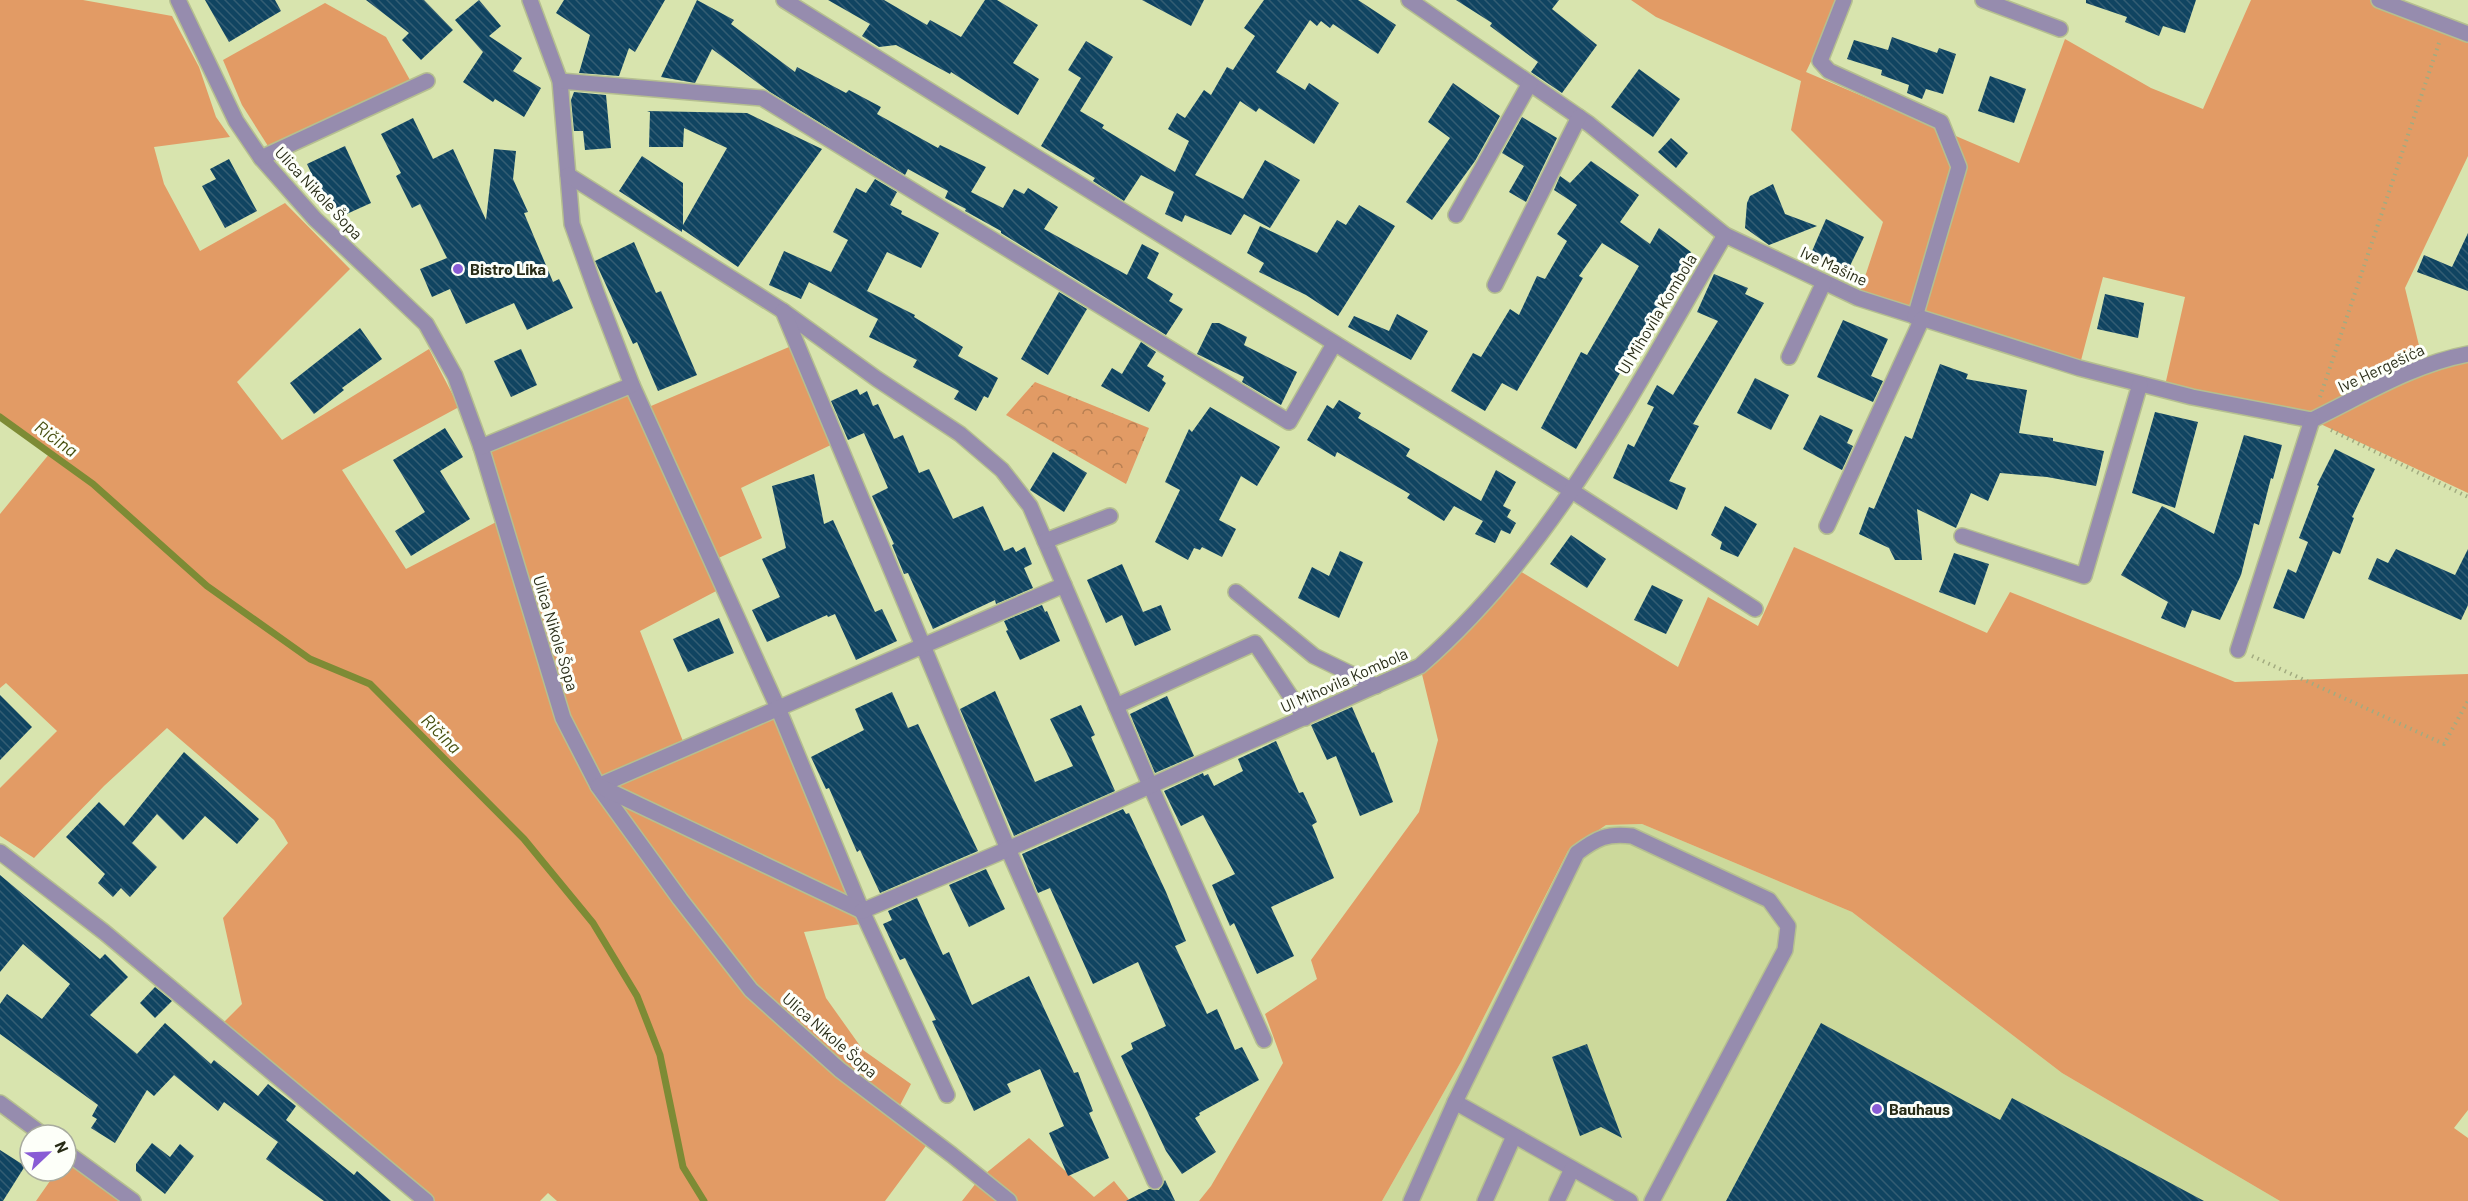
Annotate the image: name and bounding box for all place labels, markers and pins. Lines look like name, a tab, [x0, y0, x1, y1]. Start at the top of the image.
place label: Bistro Lika	[470, 259, 546, 278]
marker: Bistro Lika	[451, 262, 465, 276]
place label: Bauhaus	[1889, 1099, 1950, 1118]
marker: Bauhaus	[1870, 1102, 1884, 1116]

